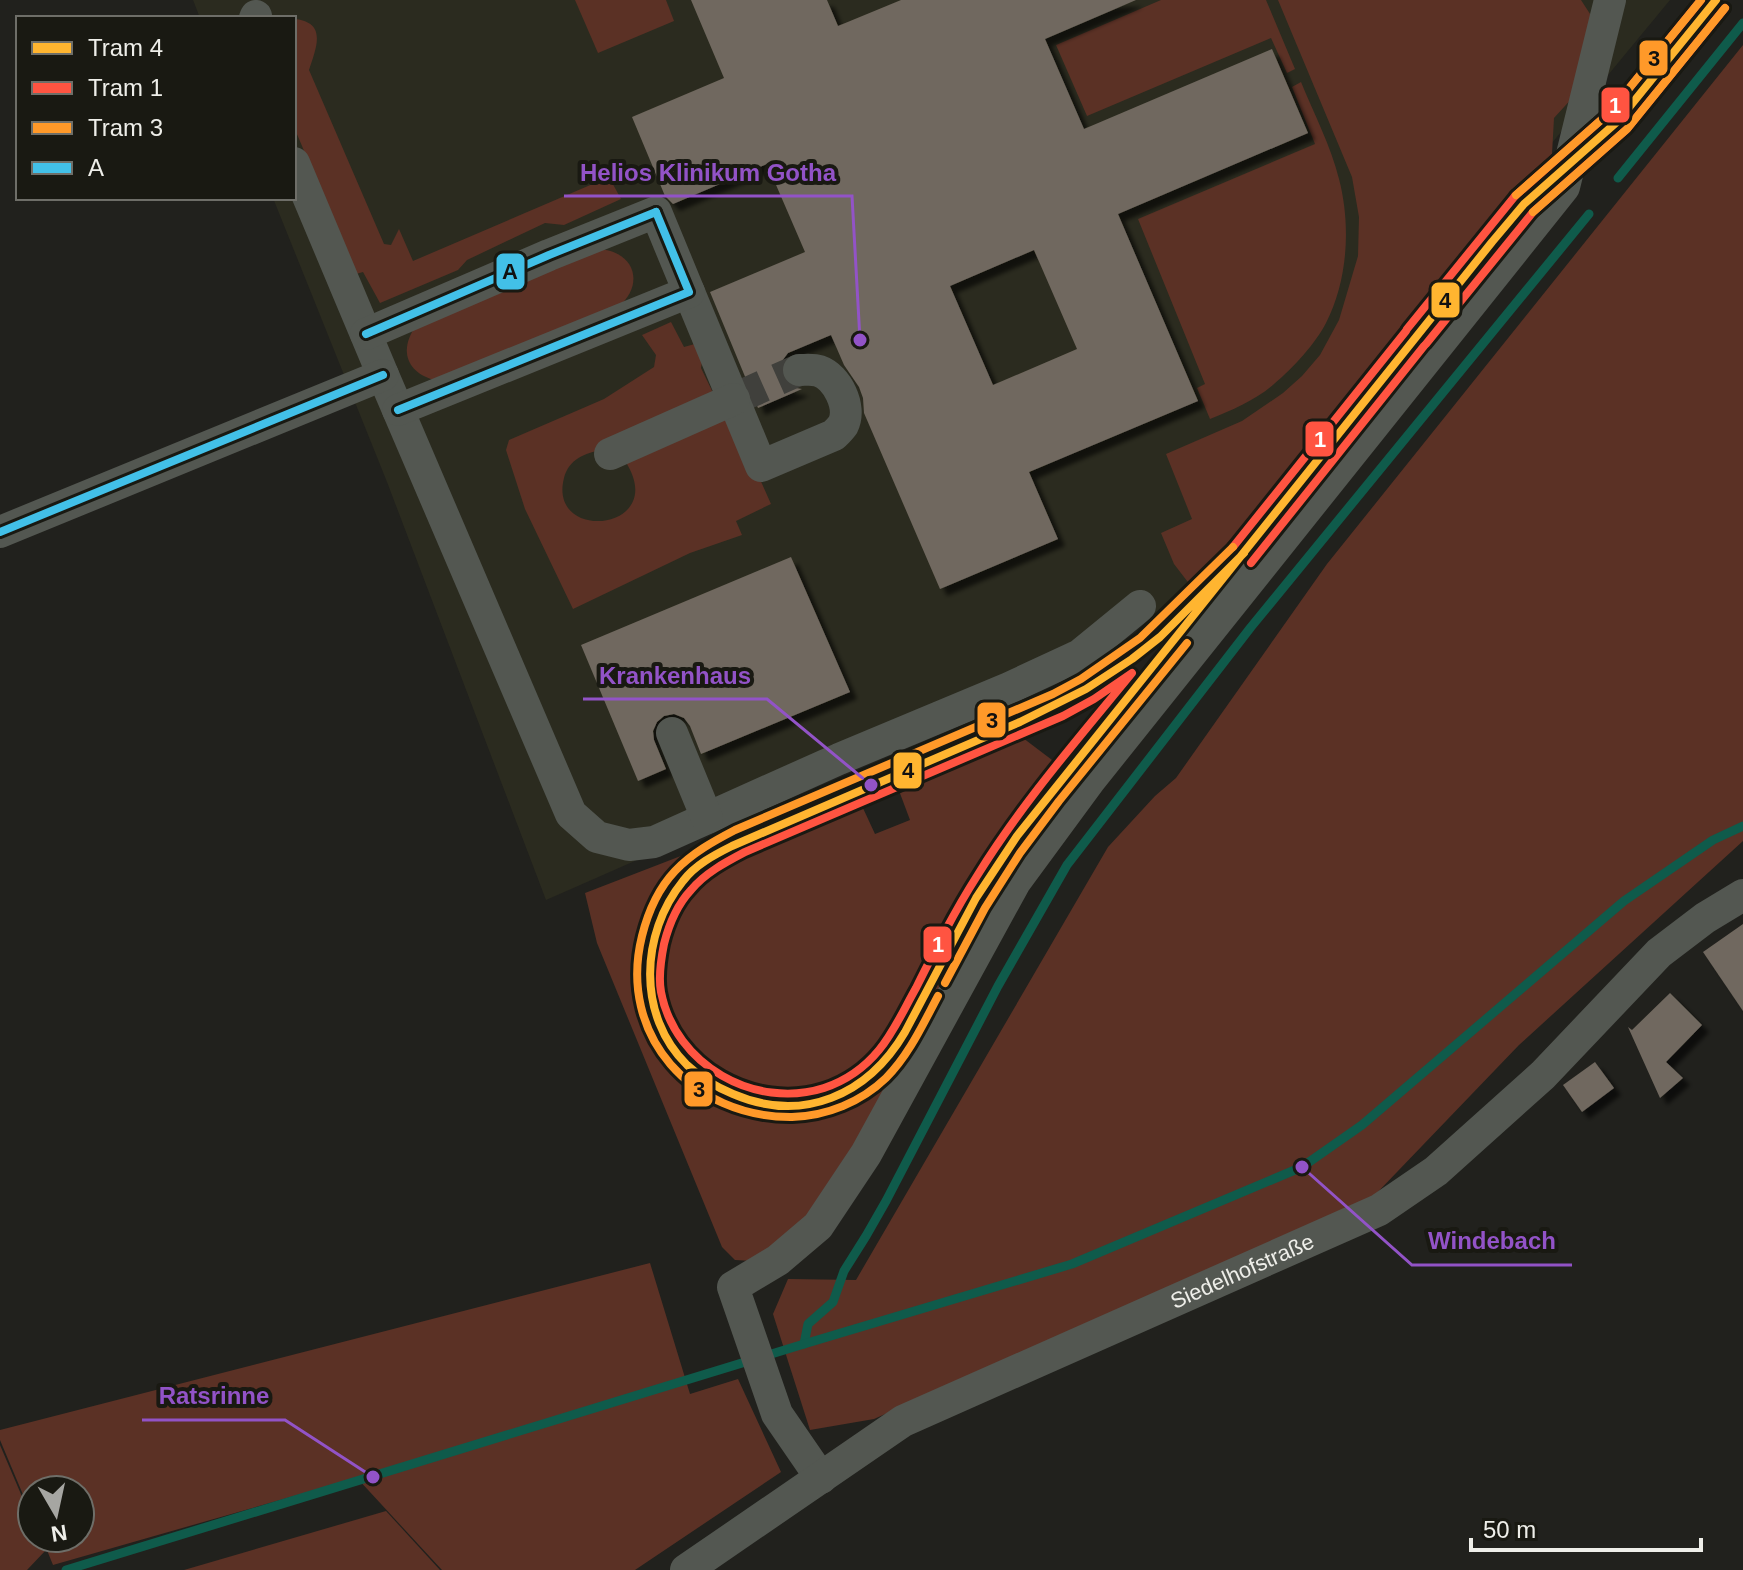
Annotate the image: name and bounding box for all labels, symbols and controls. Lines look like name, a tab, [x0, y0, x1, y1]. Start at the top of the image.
legend	[16, 16, 296, 200]
text: Tram 4	[88, 34, 163, 61]
line badge: 3	[1638, 39, 1669, 77]
text: 3	[1648, 46, 1660, 71]
text: Tram 1	[88, 74, 163, 101]
line badge: 1	[1600, 86, 1631, 124]
text: 1	[1609, 93, 1621, 118]
text: Tram 3	[88, 114, 163, 141]
callout: Helios Klinikum Gotha	[564, 148, 852, 196]
text: A	[88, 154, 104, 181]
text: Helios Klinikum Gotha	[580, 159, 837, 186]
line badge: A	[495, 252, 526, 291]
text: A	[502, 259, 518, 284]
line badge: 4	[1430, 281, 1461, 319]
text: 4	[1439, 288, 1452, 313]
line badge: 1	[1304, 420, 1335, 458]
text: 1	[1314, 427, 1326, 452]
callout: Krankenhaus	[583, 651, 767, 699]
text: Krankenhaus	[599, 662, 751, 689]
line badge: 3	[976, 701, 1007, 739]
text: 3	[986, 708, 998, 733]
line badge: 4	[892, 751, 923, 790]
text: 4	[902, 758, 915, 783]
line badge: 1	[922, 925, 953, 964]
text: 1	[932, 932, 944, 957]
line badge: 3	[683, 1070, 714, 1108]
text: 3	[693, 1077, 705, 1102]
callout: Windebach	[1412, 1217, 1572, 1265]
text: Windebach	[1428, 1227, 1556, 1254]
street label: Siedelhofstraße	[1166, 1228, 1318, 1313]
callout: Ratsrinne	[142, 1372, 285, 1420]
text: Ratsrinne	[159, 1382, 269, 1409]
north arrow	[16, 1474, 96, 1554]
scale bar	[1471, 1502, 1701, 1552]
text: 50 m	[1483, 1516, 1536, 1543]
text: N	[49, 1520, 69, 1547]

